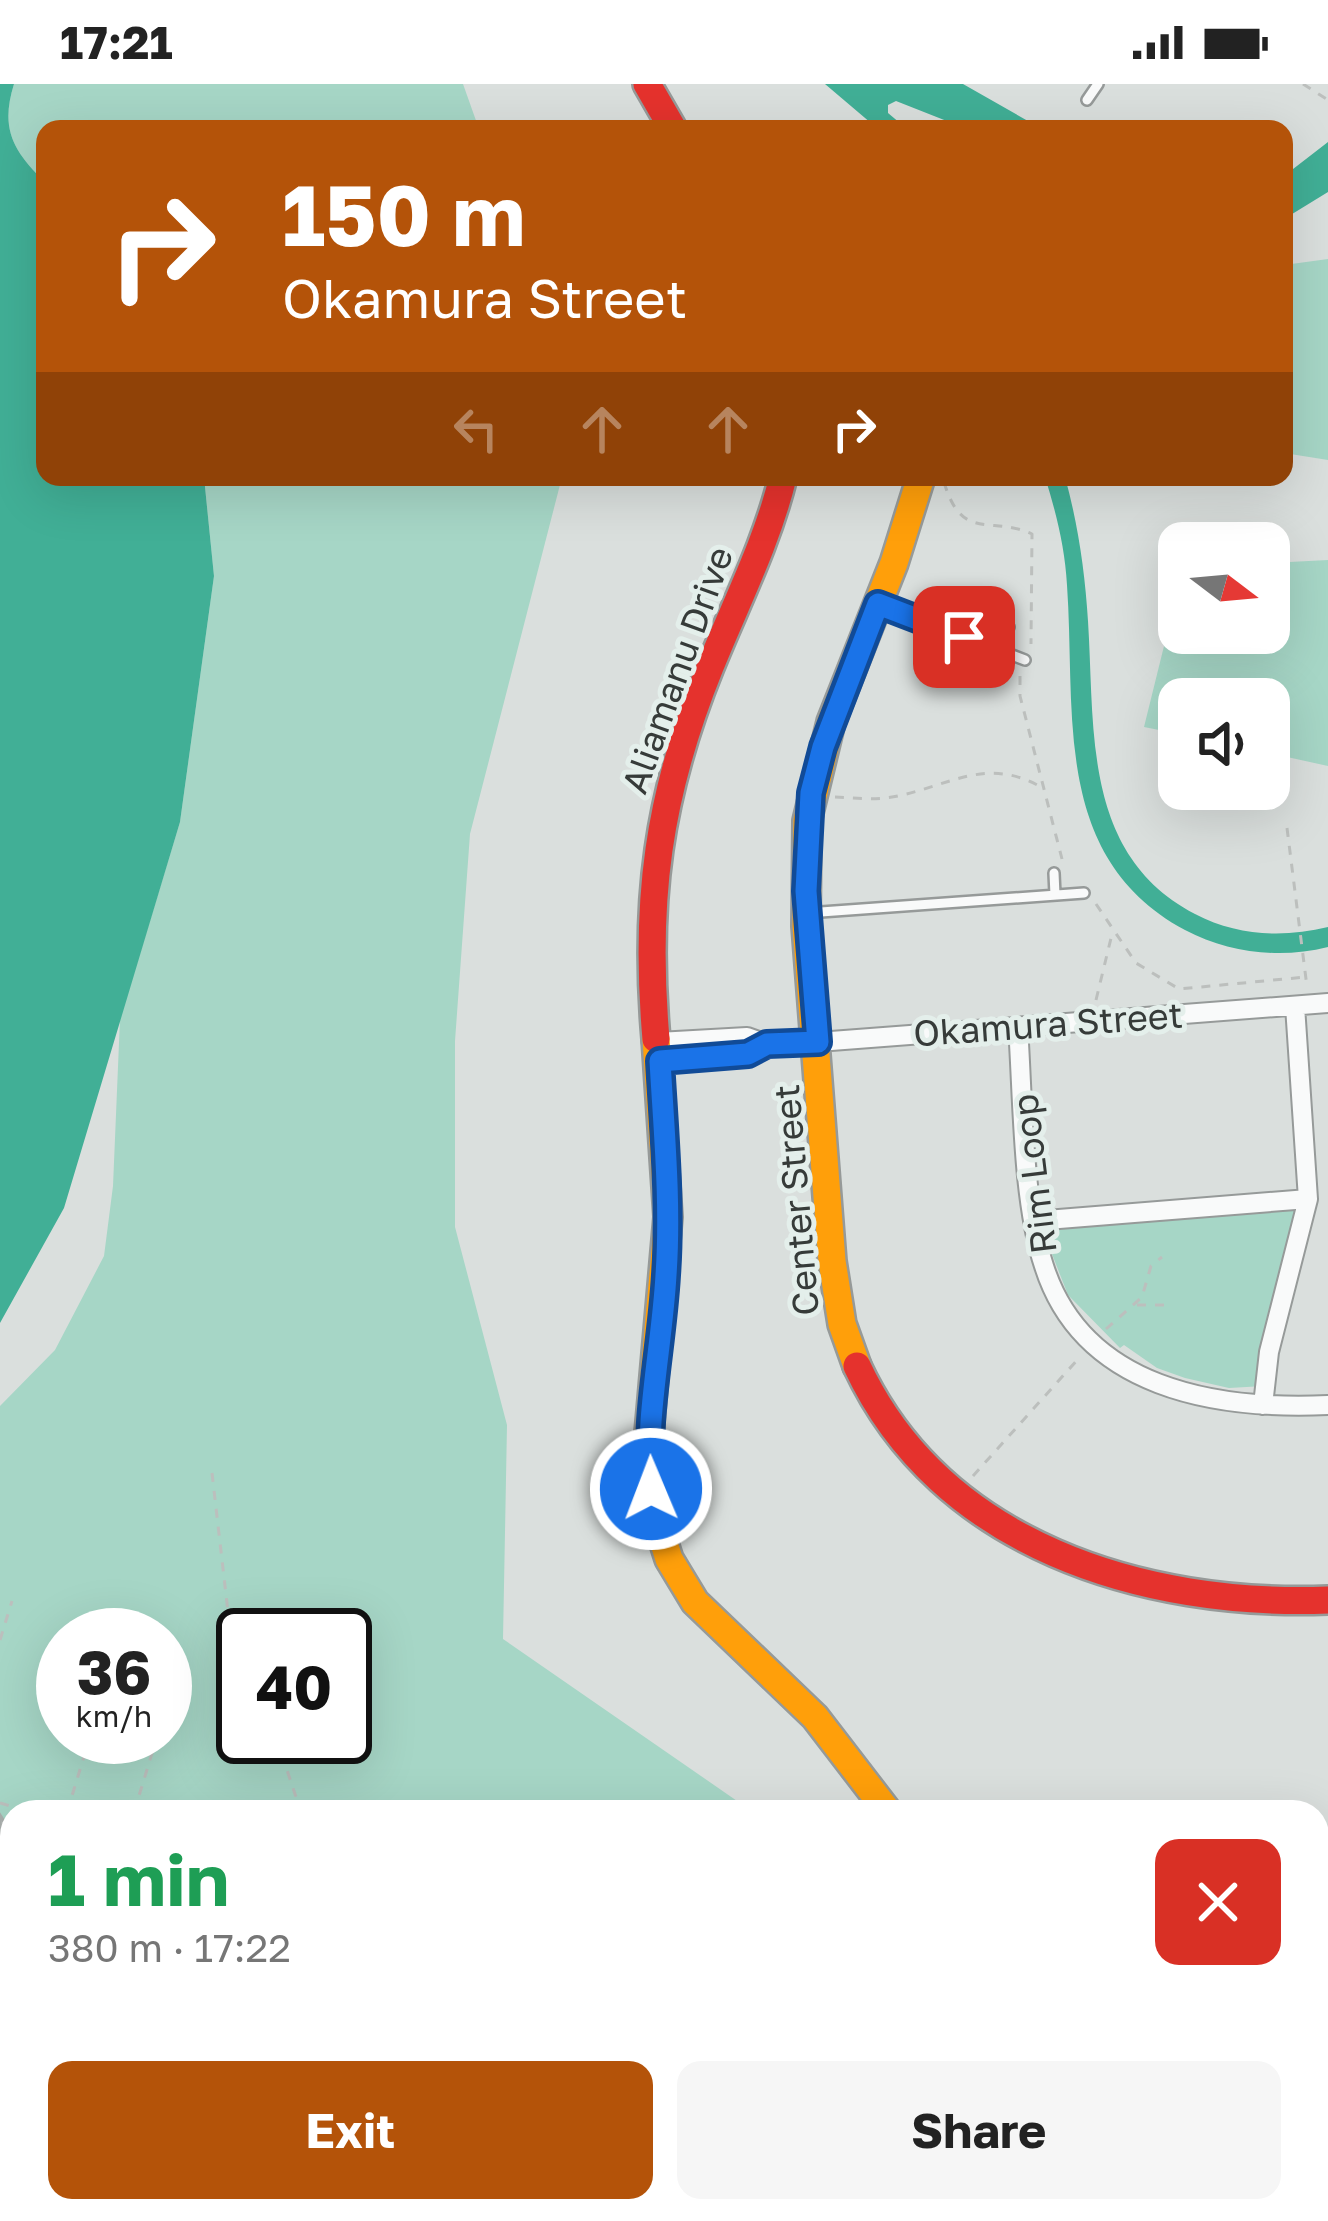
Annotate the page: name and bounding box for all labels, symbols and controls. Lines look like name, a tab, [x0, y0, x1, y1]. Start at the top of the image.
text: 17:21	[60, 15, 173, 69]
text: 150 m	[282, 164, 526, 264]
icon: right	[84, 168, 240, 324]
text: Okamura Street	[282, 265, 687, 330]
icon: left	[443, 396, 509, 462]
icon: ahead	[569, 396, 635, 462]
icon: ahead	[695, 396, 761, 462]
icon: right	[821, 396, 887, 462]
north arrow	[1158, 522, 1290, 654]
map controls	[1158, 522, 1290, 810]
street label: Aliamanu Drive	[612, 541, 741, 799]
pin	[913, 586, 1015, 688]
icon: arrive	[931, 604, 997, 670]
button: sound	[1158, 678, 1290, 810]
street label: Okamura Street	[912, 993, 1184, 1054]
street label: Center Street	[764, 1083, 827, 1317]
street label: Rim Loop	[1002, 1092, 1065, 1256]
position arrow	[588, 1426, 714, 1552]
speed limit sign: 40	[216, 1608, 372, 1764]
text: 36	[77, 1635, 151, 1707]
text: km/h	[76, 1698, 152, 1734]
text: 1 min	[48, 1835, 229, 1922]
button: close	[1155, 1839, 1281, 1965]
text: 380 m · 17:22	[48, 1924, 291, 1971]
button: Exit	[48, 2061, 653, 2199]
button: Share	[677, 2061, 1281, 2199]

